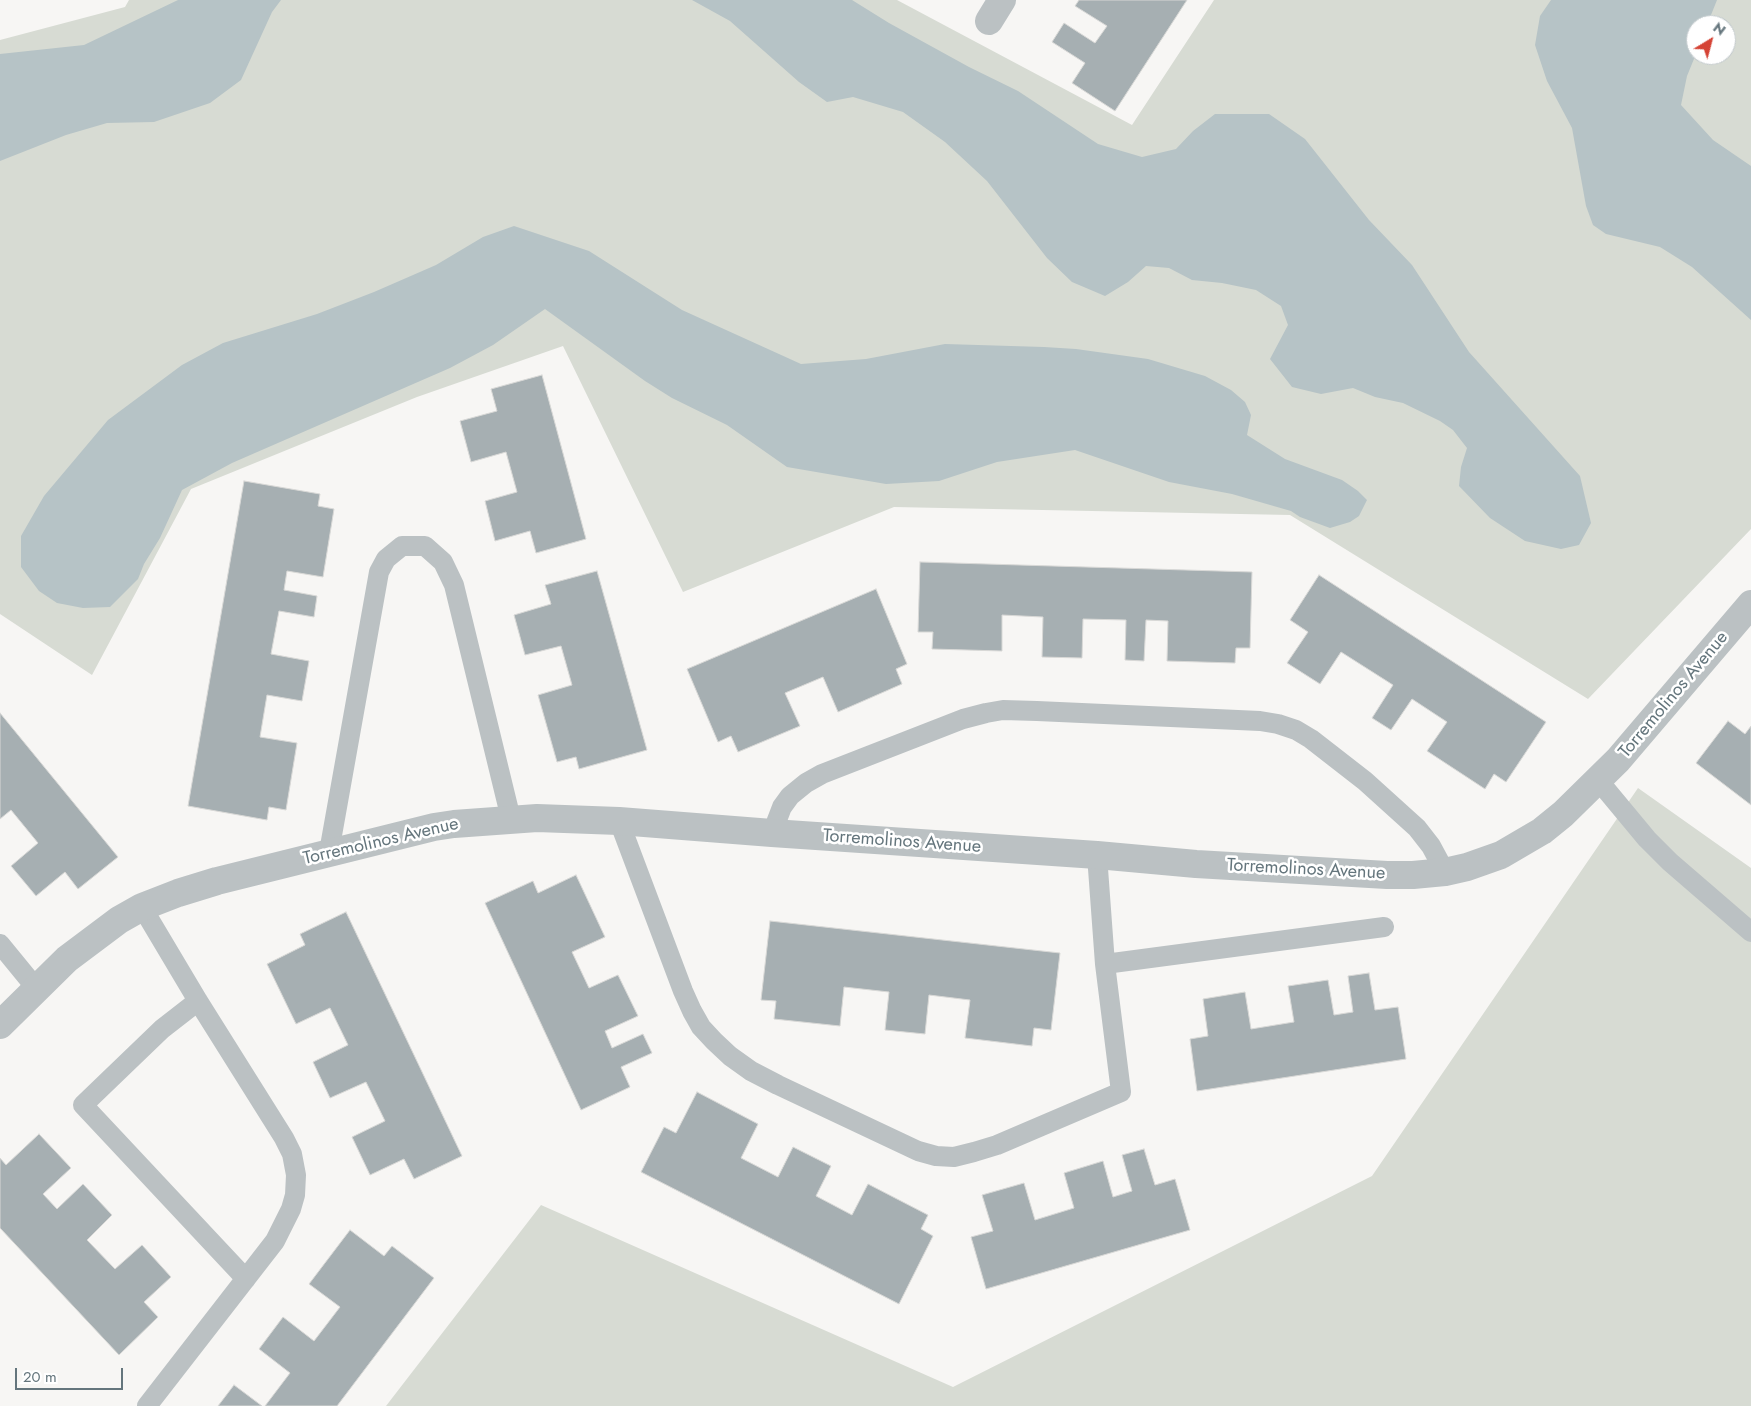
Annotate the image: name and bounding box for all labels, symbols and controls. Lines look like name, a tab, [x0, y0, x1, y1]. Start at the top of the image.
north arrow	[1686, 15, 1736, 65]
text: N	[1709, 17, 1730, 40]
street label: Torremolinos Avenue	[1615, 627, 1733, 763]
street label: Torremolinos Avenue	[301, 814, 461, 870]
street label: Torremolinos Avenue	[822, 826, 982, 858]
street label: Torremolinos Avenue	[1226, 855, 1386, 885]
scale bar	[18, 1358, 125, 1390]
text: 20 m	[23, 1366, 57, 1388]

